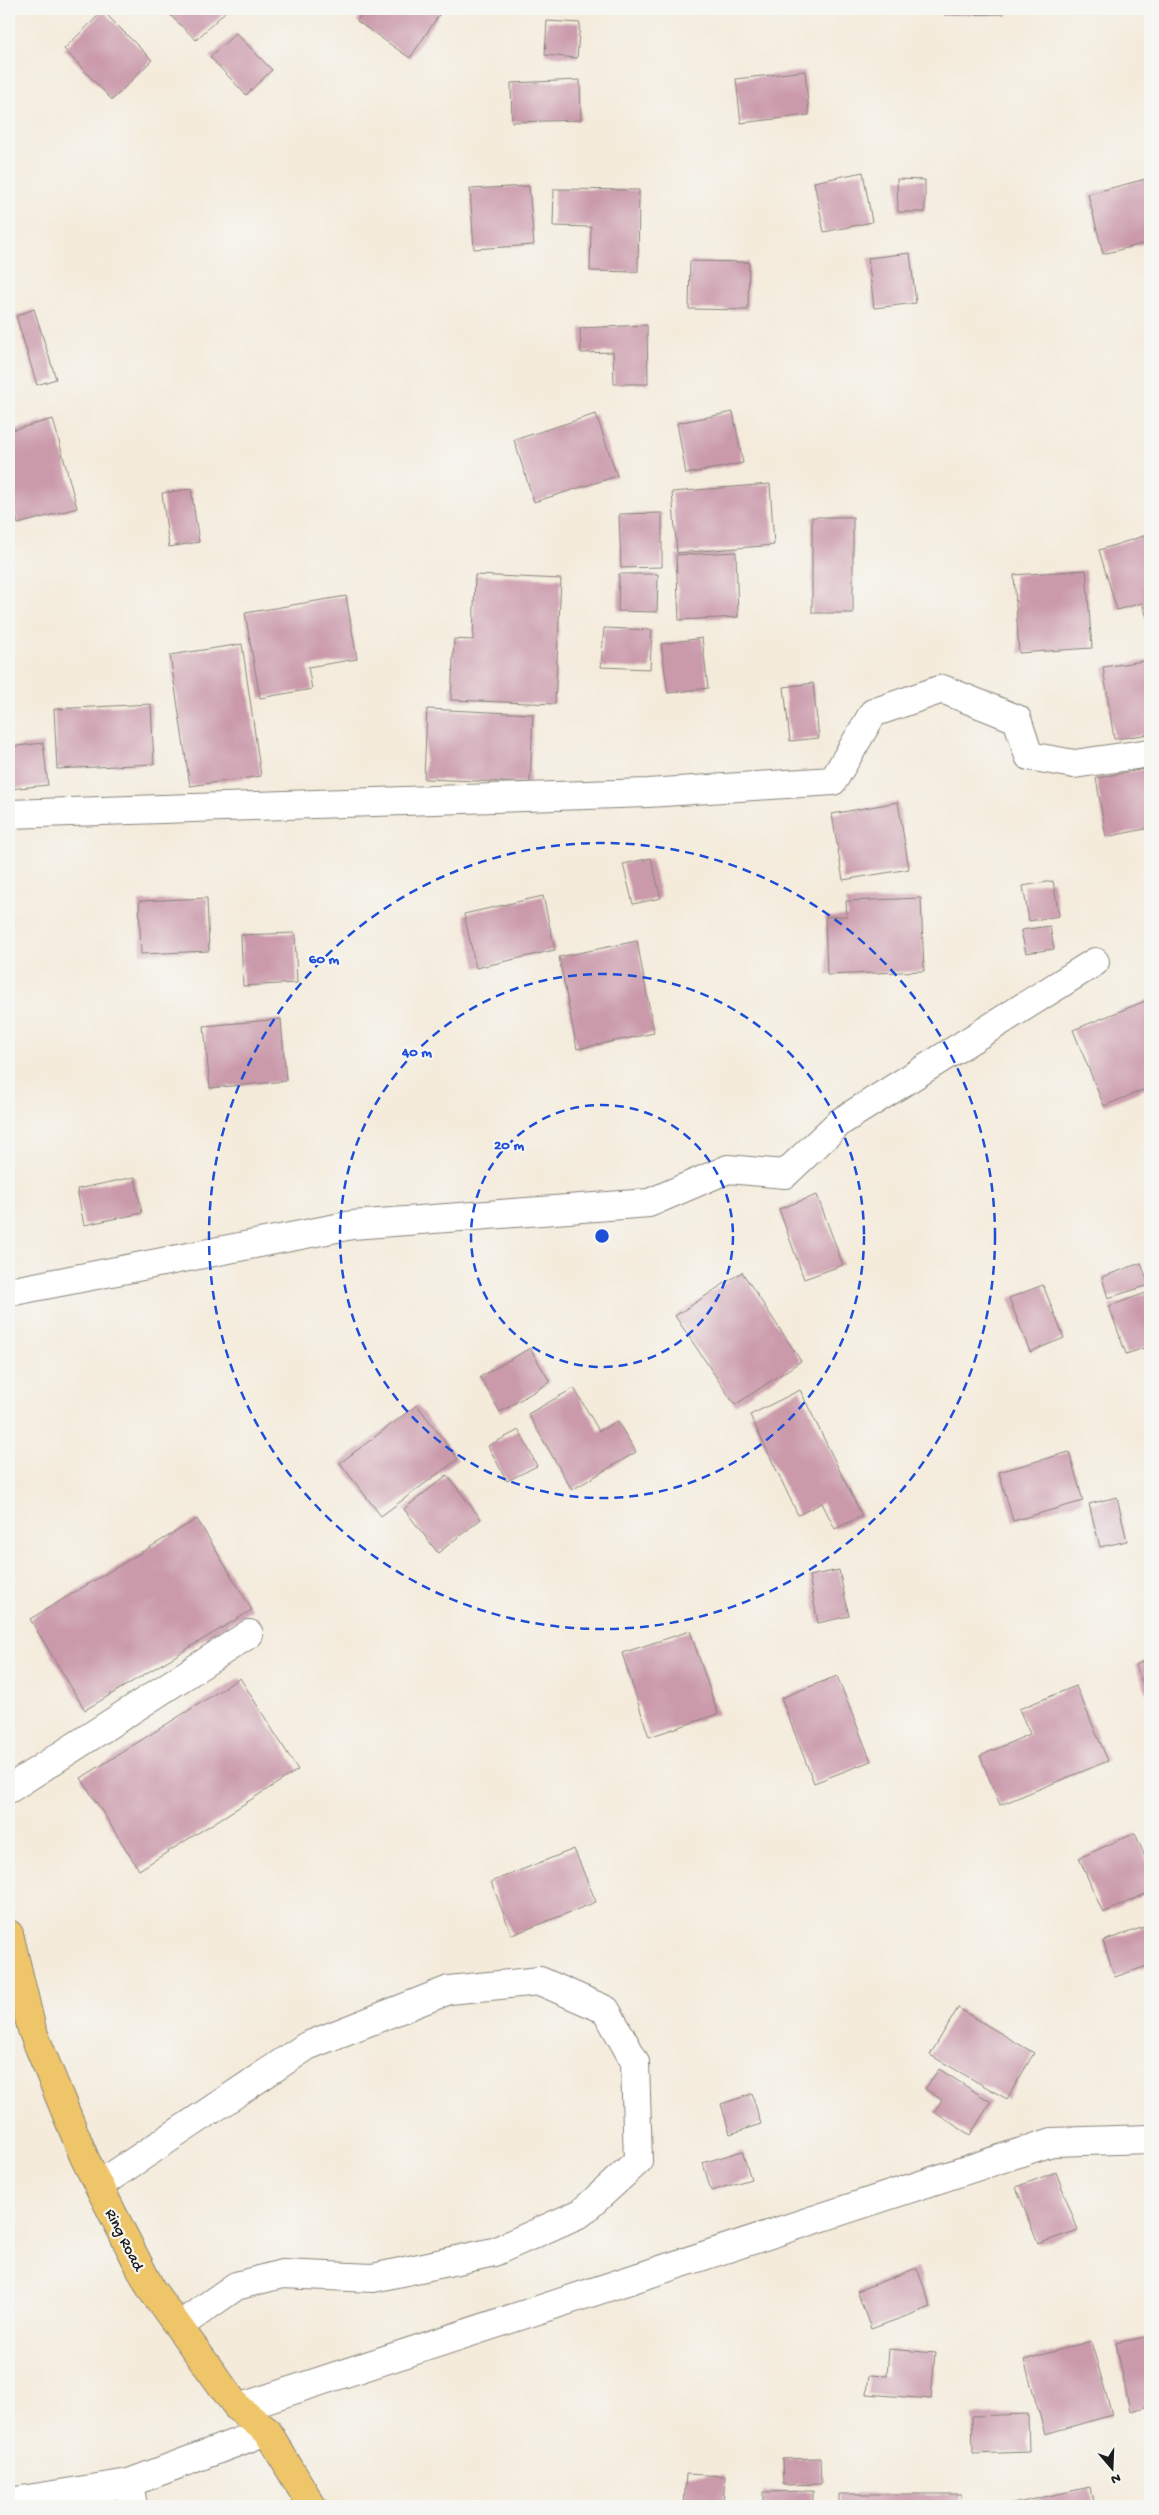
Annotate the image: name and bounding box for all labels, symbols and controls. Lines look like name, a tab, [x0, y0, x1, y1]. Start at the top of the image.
text: 60 m	[309, 951, 340, 969]
text: 40 m	[401, 1044, 432, 1062]
text: 20 m	[494, 1137, 524, 1155]
centre of rings	[593, 1227, 611, 1245]
street label: Ring Road	[99, 2206, 147, 2276]
north arrow	[1086, 2442, 1136, 2492]
text: N	[1108, 2468, 1123, 2487]

